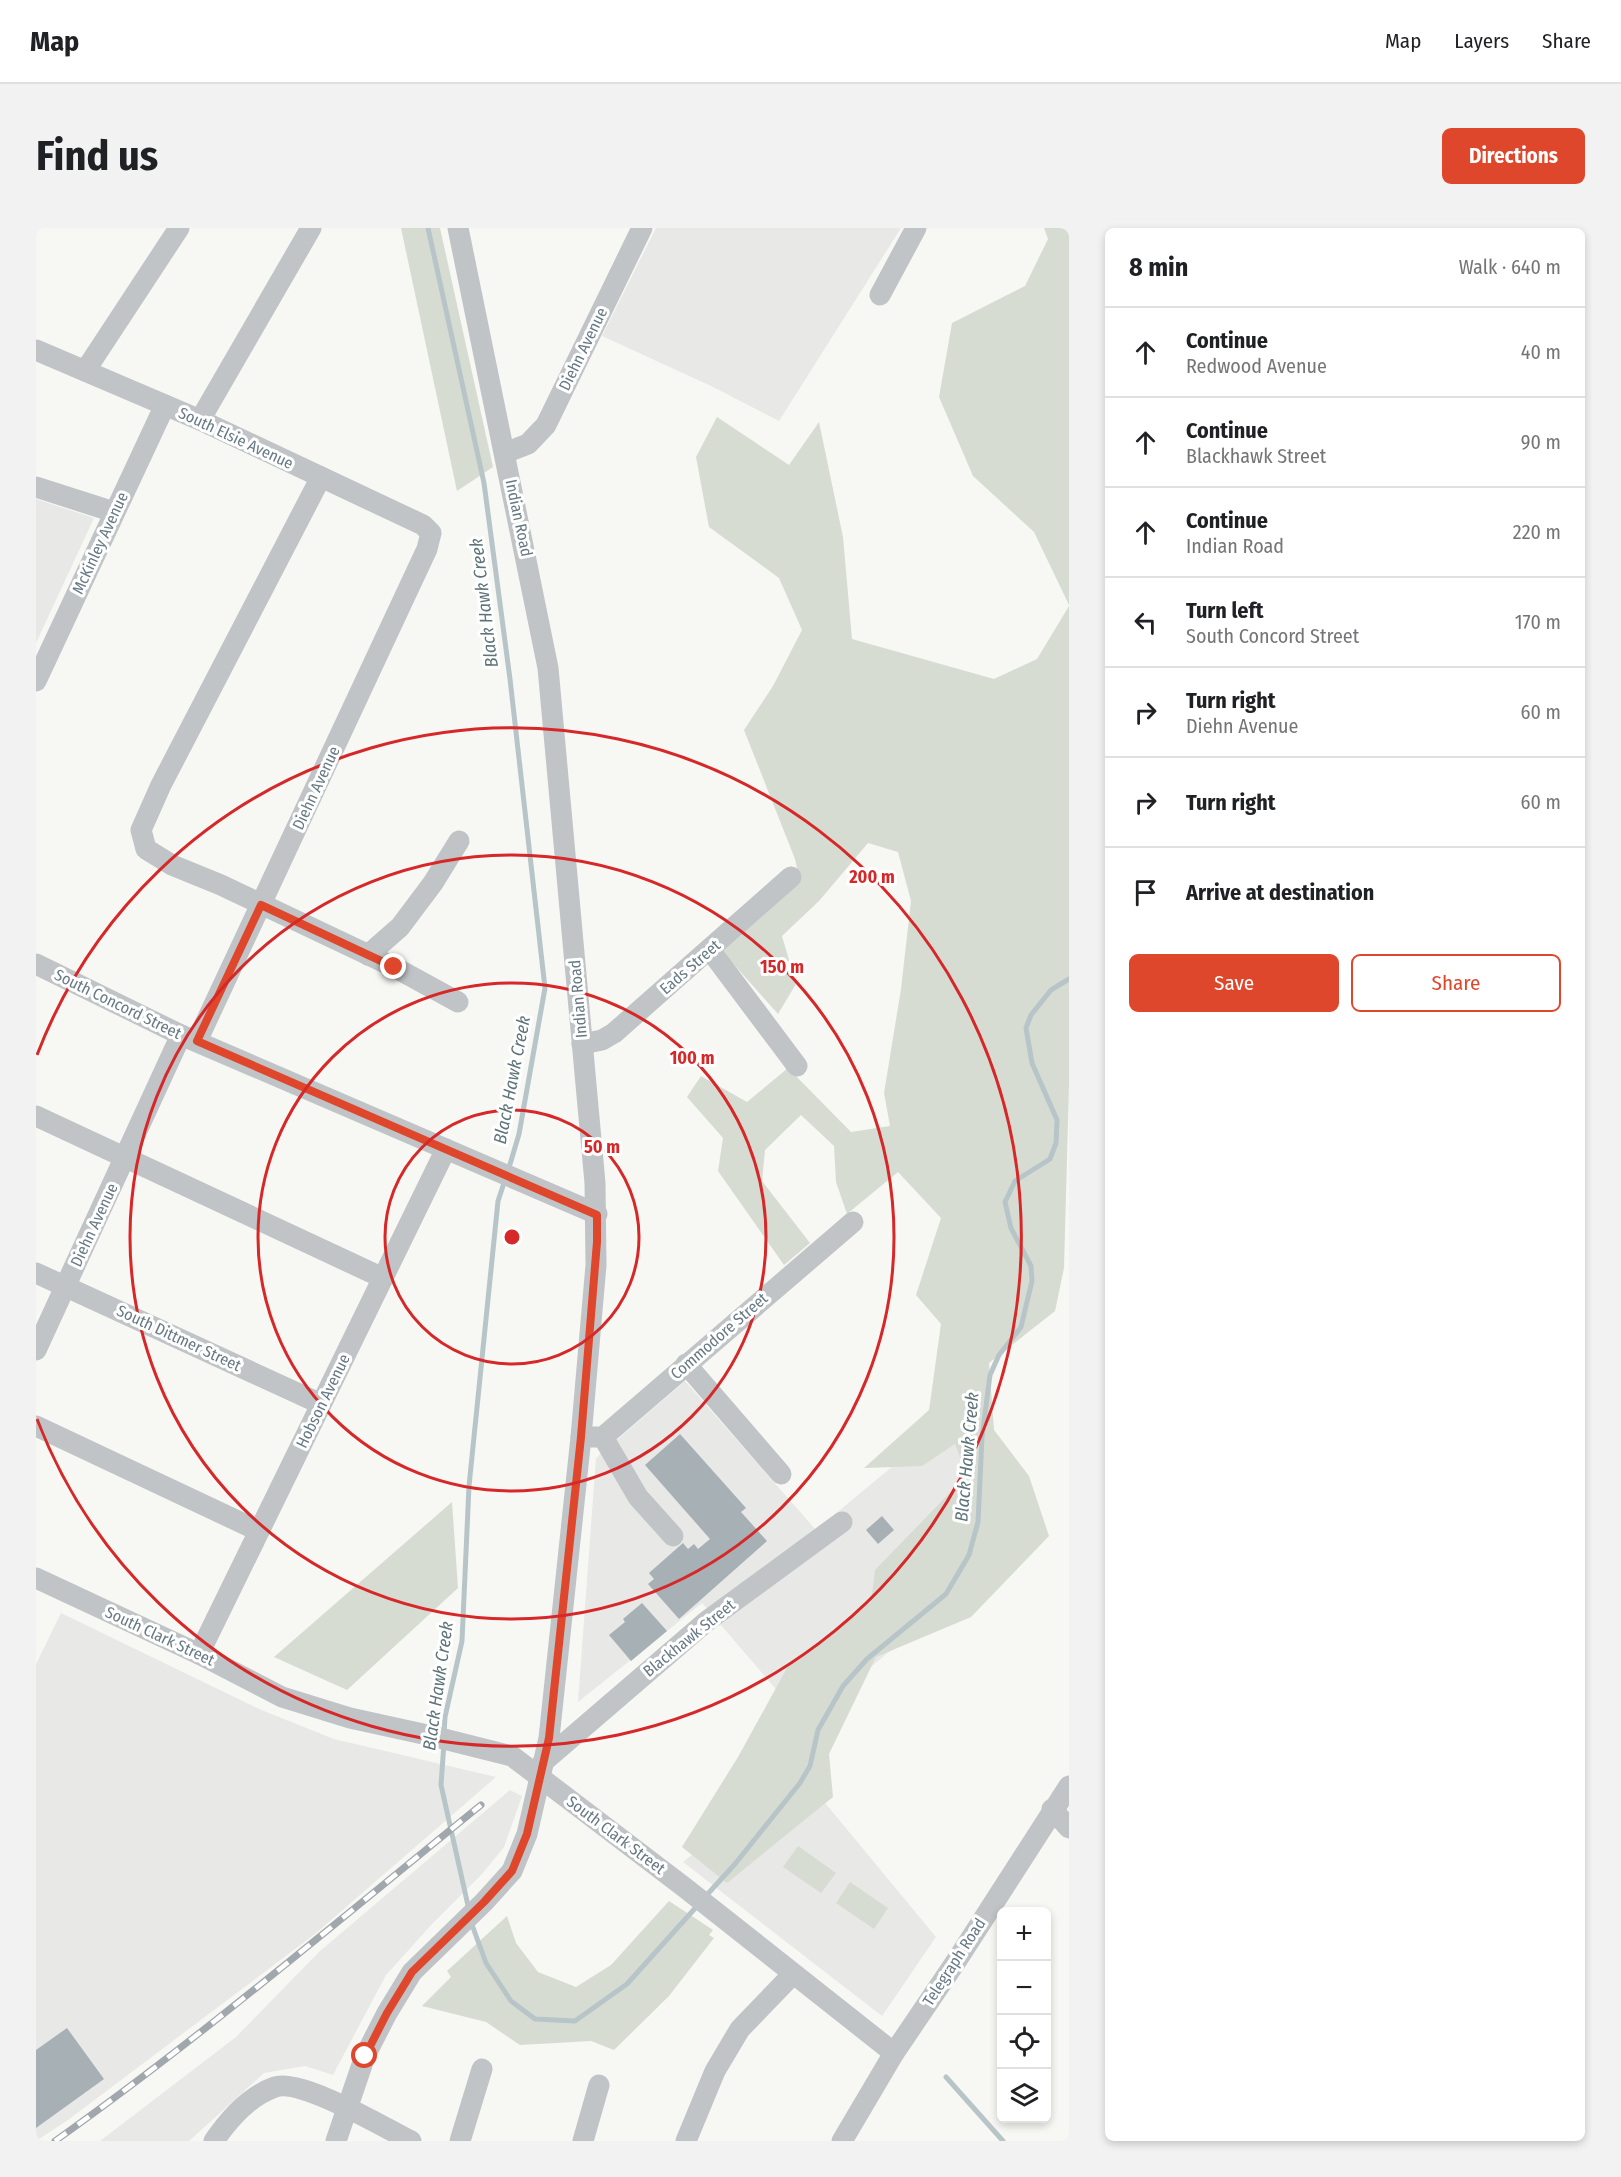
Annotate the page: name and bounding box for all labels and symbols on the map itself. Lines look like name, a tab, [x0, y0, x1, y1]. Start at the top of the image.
street label: Diehn Avenue	[555, 304, 611, 394]
street label: South Elsie Avenue	[176, 403, 296, 473]
street label: Indian Road	[502, 478, 536, 558]
street label: McKinley Avenue	[68, 489, 132, 597]
water label: Black Hawk Creek	[465, 537, 503, 669]
street label: Diehn Avenue	[288, 743, 344, 833]
text: 200 m	[848, 866, 895, 888]
street label: Eads Street	[656, 935, 725, 998]
route end	[380, 953, 406, 979]
text: 150 m	[760, 956, 804, 978]
street label: Indian Road	[565, 959, 591, 1039]
street label: South Concord Street	[52, 965, 185, 1043]
water label: Black Hawk Creek	[489, 1014, 535, 1146]
text: 100 m	[670, 1047, 714, 1069]
text: 50 m	[584, 1136, 620, 1158]
street label: Diehn Avenue	[66, 1180, 122, 1270]
centre of rings	[502, 1227, 522, 1247]
street label: Commodore Street	[667, 1288, 772, 1383]
street label: South Dittmer Street	[114, 1301, 245, 1375]
street label: Hobson Avenue	[292, 1351, 354, 1451]
water label: Black Hawk Creek	[950, 1391, 984, 1523]
street label: Blackhawk Street	[639, 1595, 739, 1681]
street label: South Clark Street	[102, 1602, 218, 1670]
water label: Black Hawk Creek	[418, 1620, 458, 1752]
street label: South Clark Street	[563, 1792, 670, 1879]
street label: Telegraph Road	[919, 1915, 989, 2009]
route start	[351, 2042, 377, 2068]

